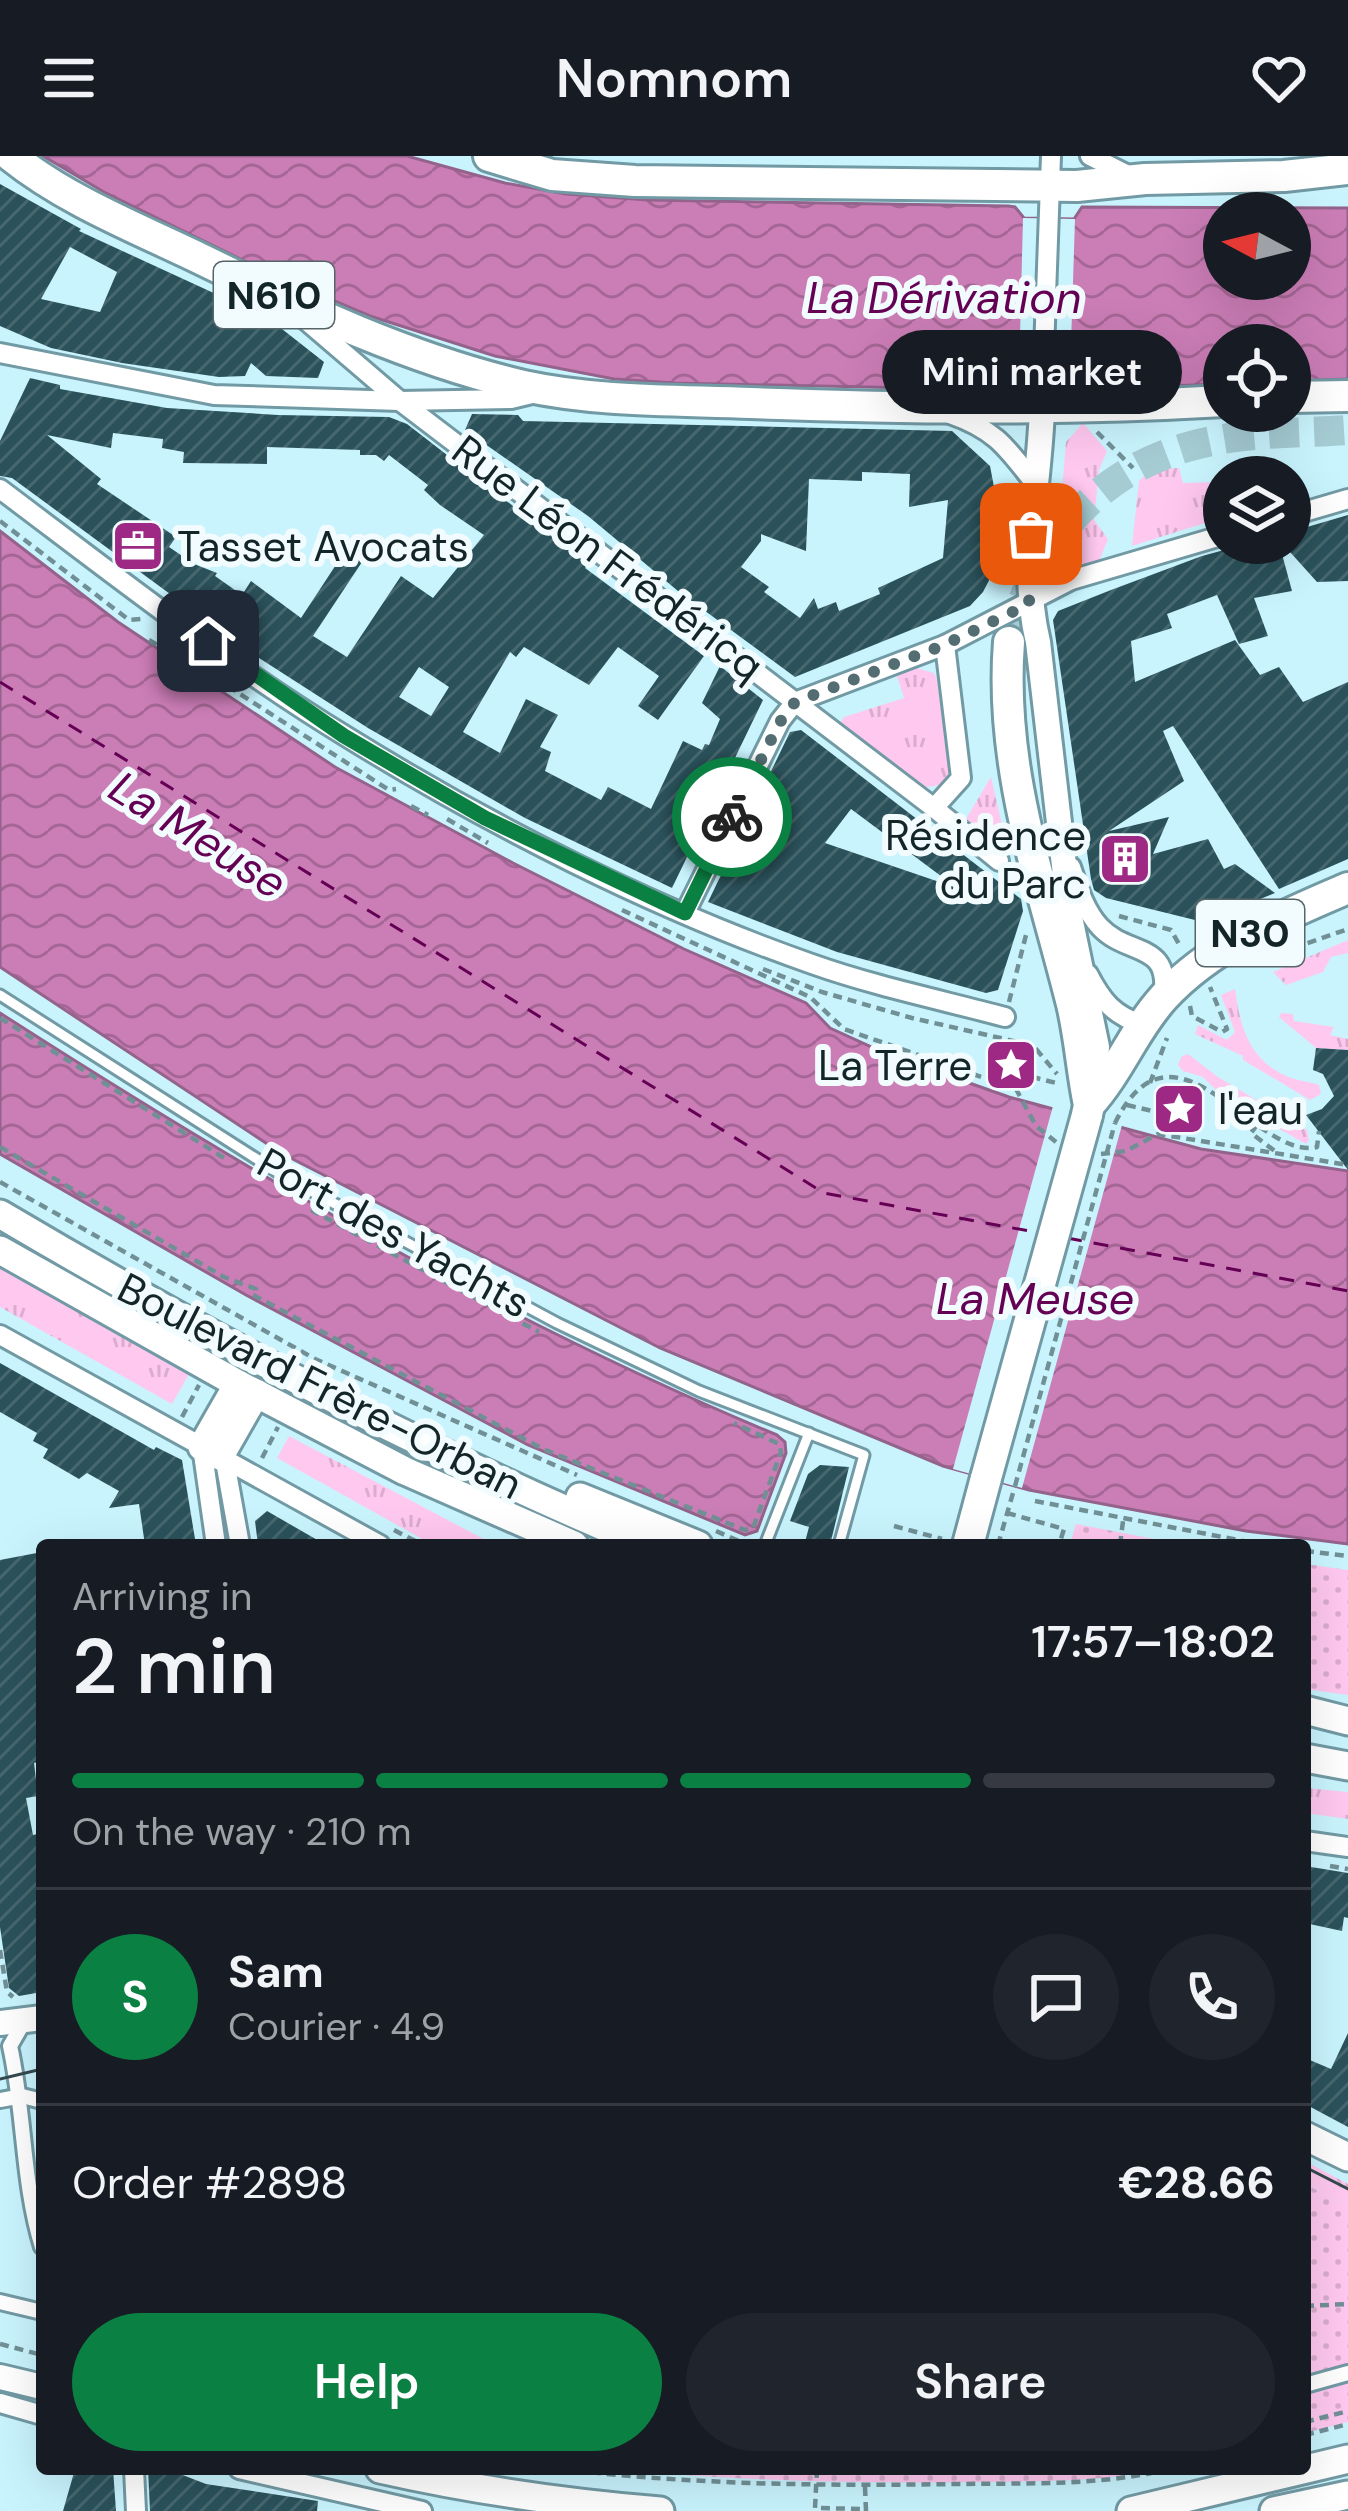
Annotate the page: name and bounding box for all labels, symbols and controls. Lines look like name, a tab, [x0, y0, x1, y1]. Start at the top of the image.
text: Nomnom	[556, 43, 792, 114]
icon: menu	[36, 45, 102, 111]
icon: heart	[1246, 45, 1312, 111]
north arrow	[1203, 192, 1311, 300]
map controls	[1203, 192, 1311, 564]
road number: N610	[214, 262, 334, 328]
water label: La Dérivation	[806, 268, 1082, 327]
button: locate	[1203, 324, 1311, 432]
callout: Mini market	[881, 330, 1181, 414]
text: Mini market	[922, 346, 1142, 397]
street label: Rue Léon Frédéricq	[441, 423, 775, 693]
button: layers	[1203, 456, 1311, 564]
pin	[980, 483, 1082, 585]
icon: bag	[998, 501, 1064, 567]
office icon: Tasset Avocats	[110, 518, 166, 574]
place label: Tasset Avocats	[177, 519, 469, 574]
pin	[157, 590, 259, 692]
icon: home	[175, 608, 241, 674]
water label: La Meuse	[98, 757, 298, 913]
courier	[672, 757, 792, 877]
icon: bike	[699, 784, 765, 850]
place label: Résidence du Parc	[885, 808, 1086, 911]
building icon: Résidence du Parc	[1097, 831, 1153, 887]
road number: N30	[1196, 900, 1304, 966]
place icon: La Terre	[983, 1037, 1039, 1093]
place label: La Terre	[818, 1038, 972, 1093]
place icon: l'eau	[1151, 1081, 1207, 1137]
place label: l'eau	[1218, 1082, 1303, 1137]
street label: Port des Yachts	[248, 1135, 540, 1331]
street label: Boulevard Frère-Orban	[109, 1260, 531, 1512]
water label: La Meuse	[936, 1269, 1134, 1328]
text: Arriving in	[72, 1571, 252, 1622]
text: 17:57–18:02	[1031, 1612, 1275, 1671]
text: 2 min	[72, 1616, 276, 1717]
text: On the way · 210 m	[72, 1806, 411, 1857]
button: chat	[993, 1934, 1119, 2060]
button: phone	[1149, 1934, 1275, 2060]
text: Sam	[228, 1942, 324, 2001]
text: S	[121, 1967, 149, 2026]
text: Courier · 4.9	[228, 2001, 445, 2052]
text: Order #2898	[72, 2153, 347, 2212]
text: €28.66	[1118, 2153, 1275, 2212]
button: Help	[72, 2313, 662, 2451]
button: Share	[686, 2313, 1275, 2451]

